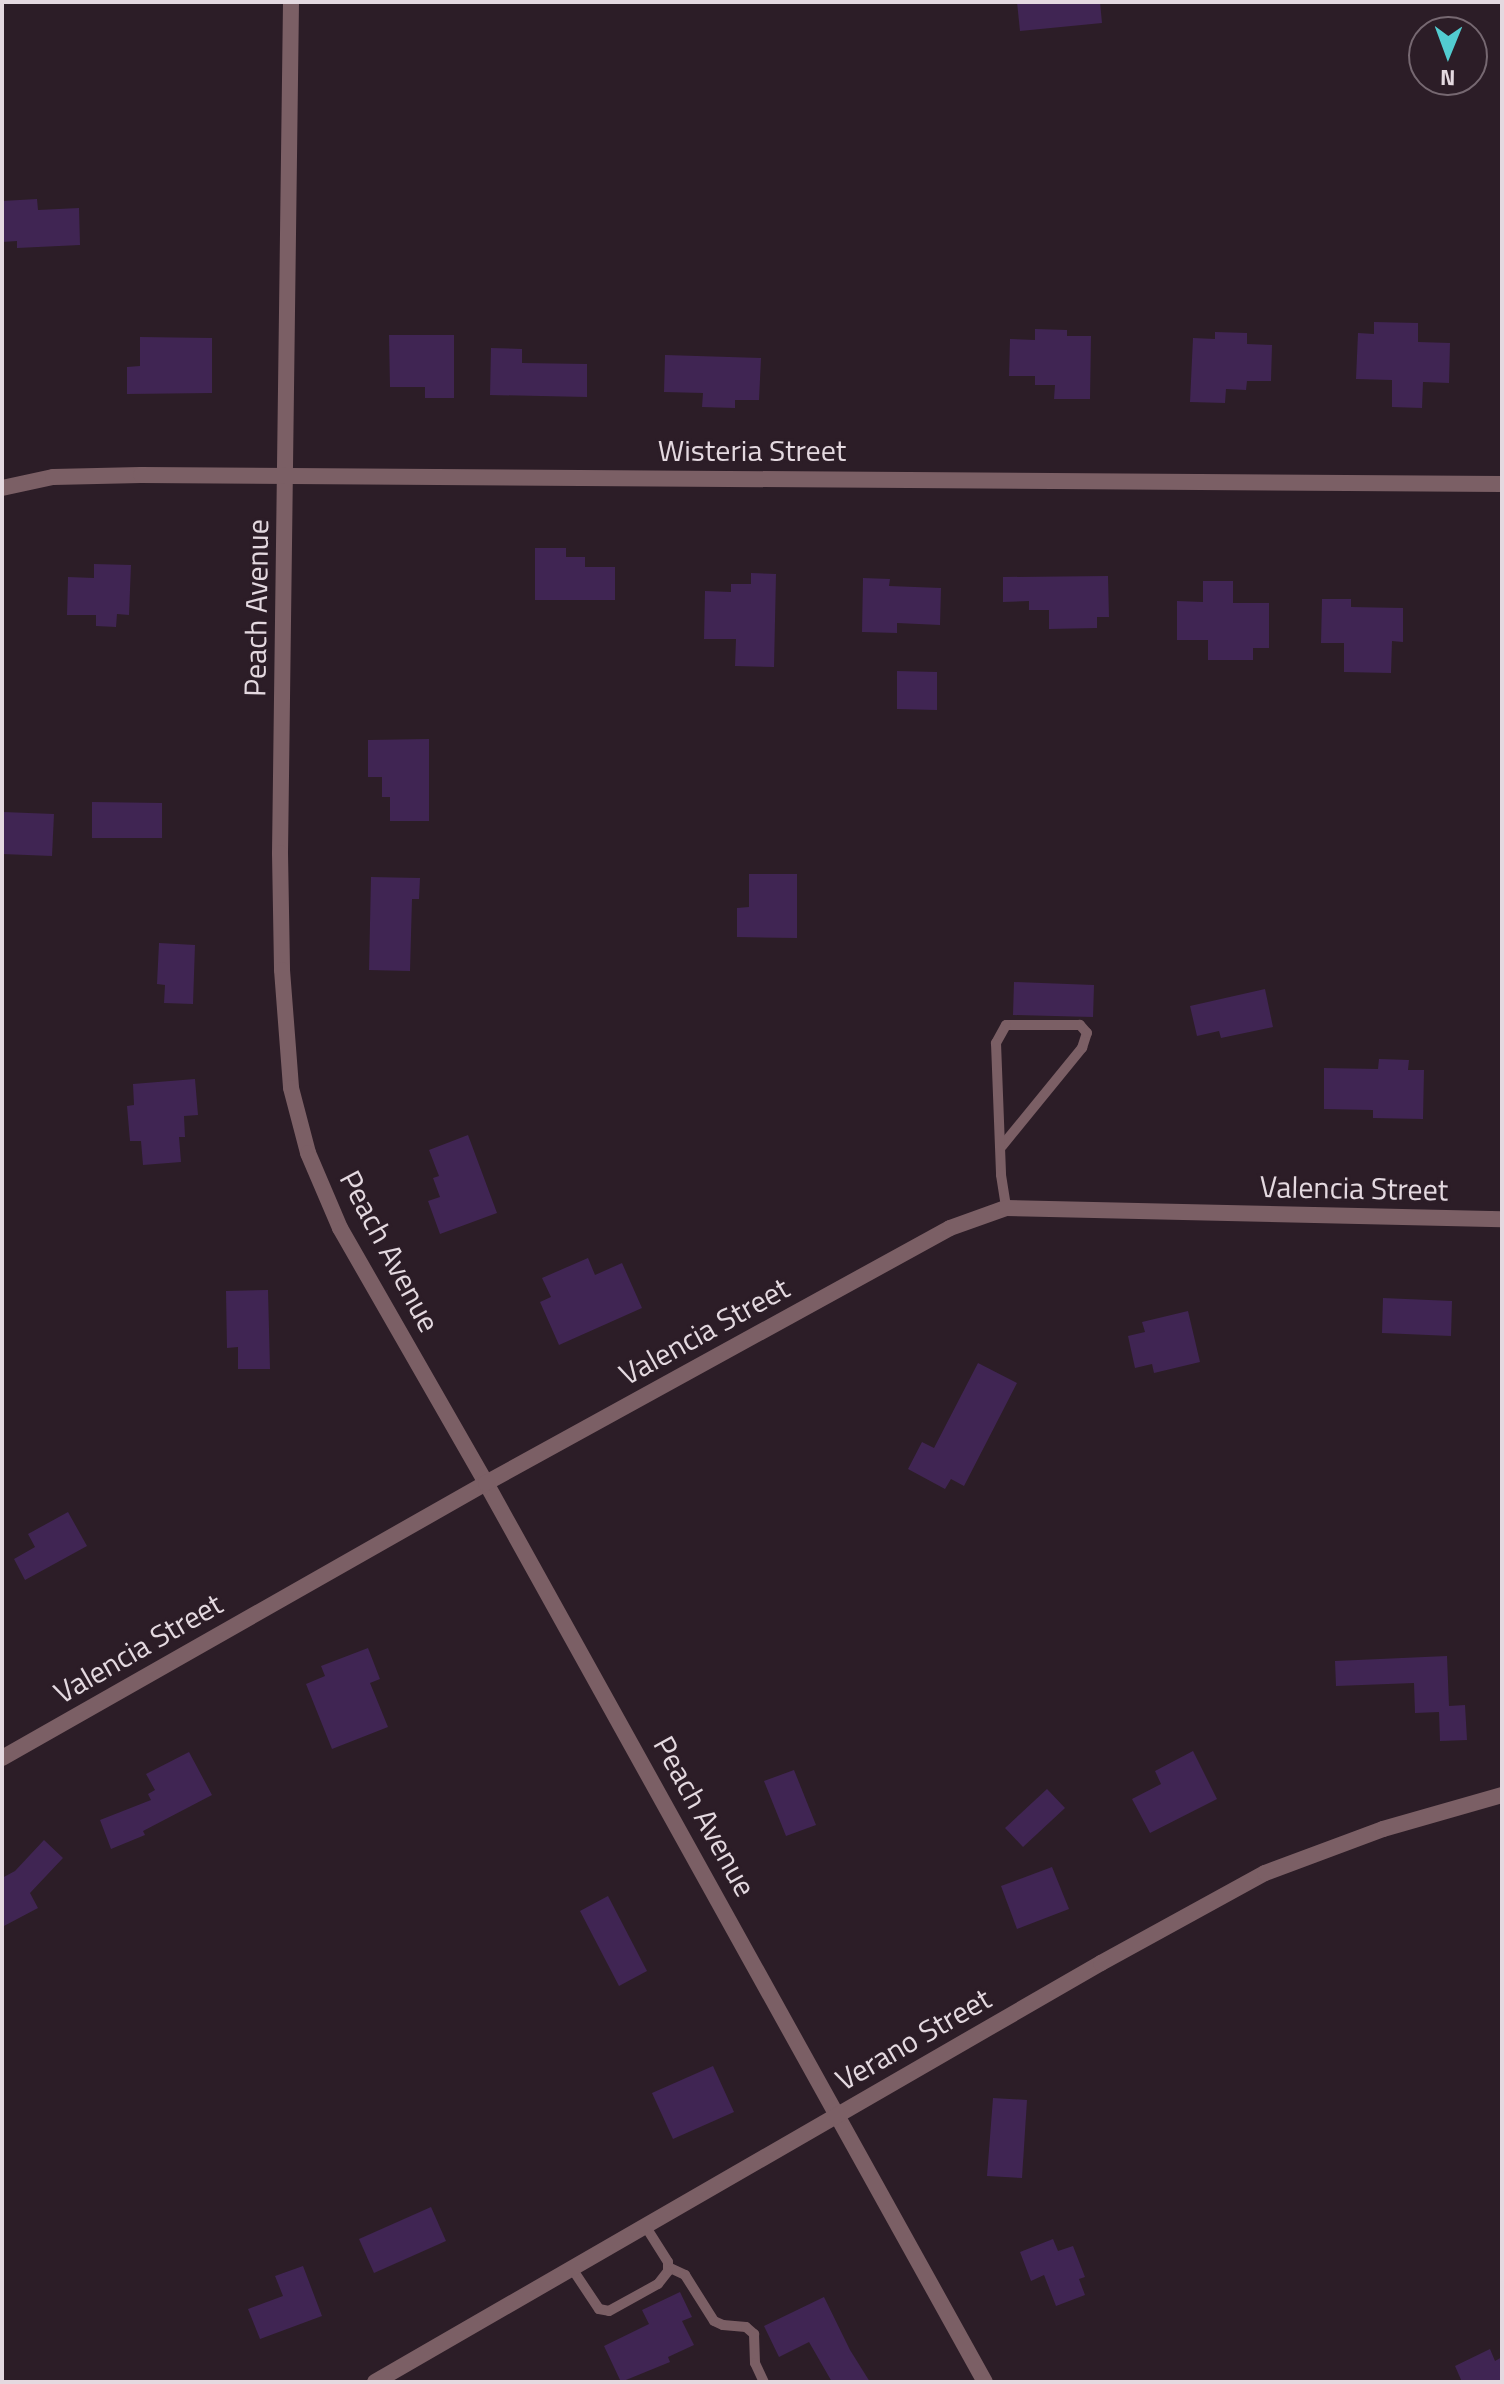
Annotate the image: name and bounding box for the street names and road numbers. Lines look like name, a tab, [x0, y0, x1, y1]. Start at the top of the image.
street label: Wisteria Street	[658, 432, 846, 468]
street label: Peach Avenue	[236, 519, 276, 697]
street label: Peach Avenue	[332, 1164, 448, 1338]
street label: Valencia Street	[1259, 1168, 1449, 1208]
street label: Valencia Street	[613, 1270, 795, 1392]
street label: Valencia Street	[47, 1585, 229, 1711]
street label: Peach Avenue	[646, 1730, 764, 1902]
street label: Verano Street	[829, 1980, 997, 2098]

